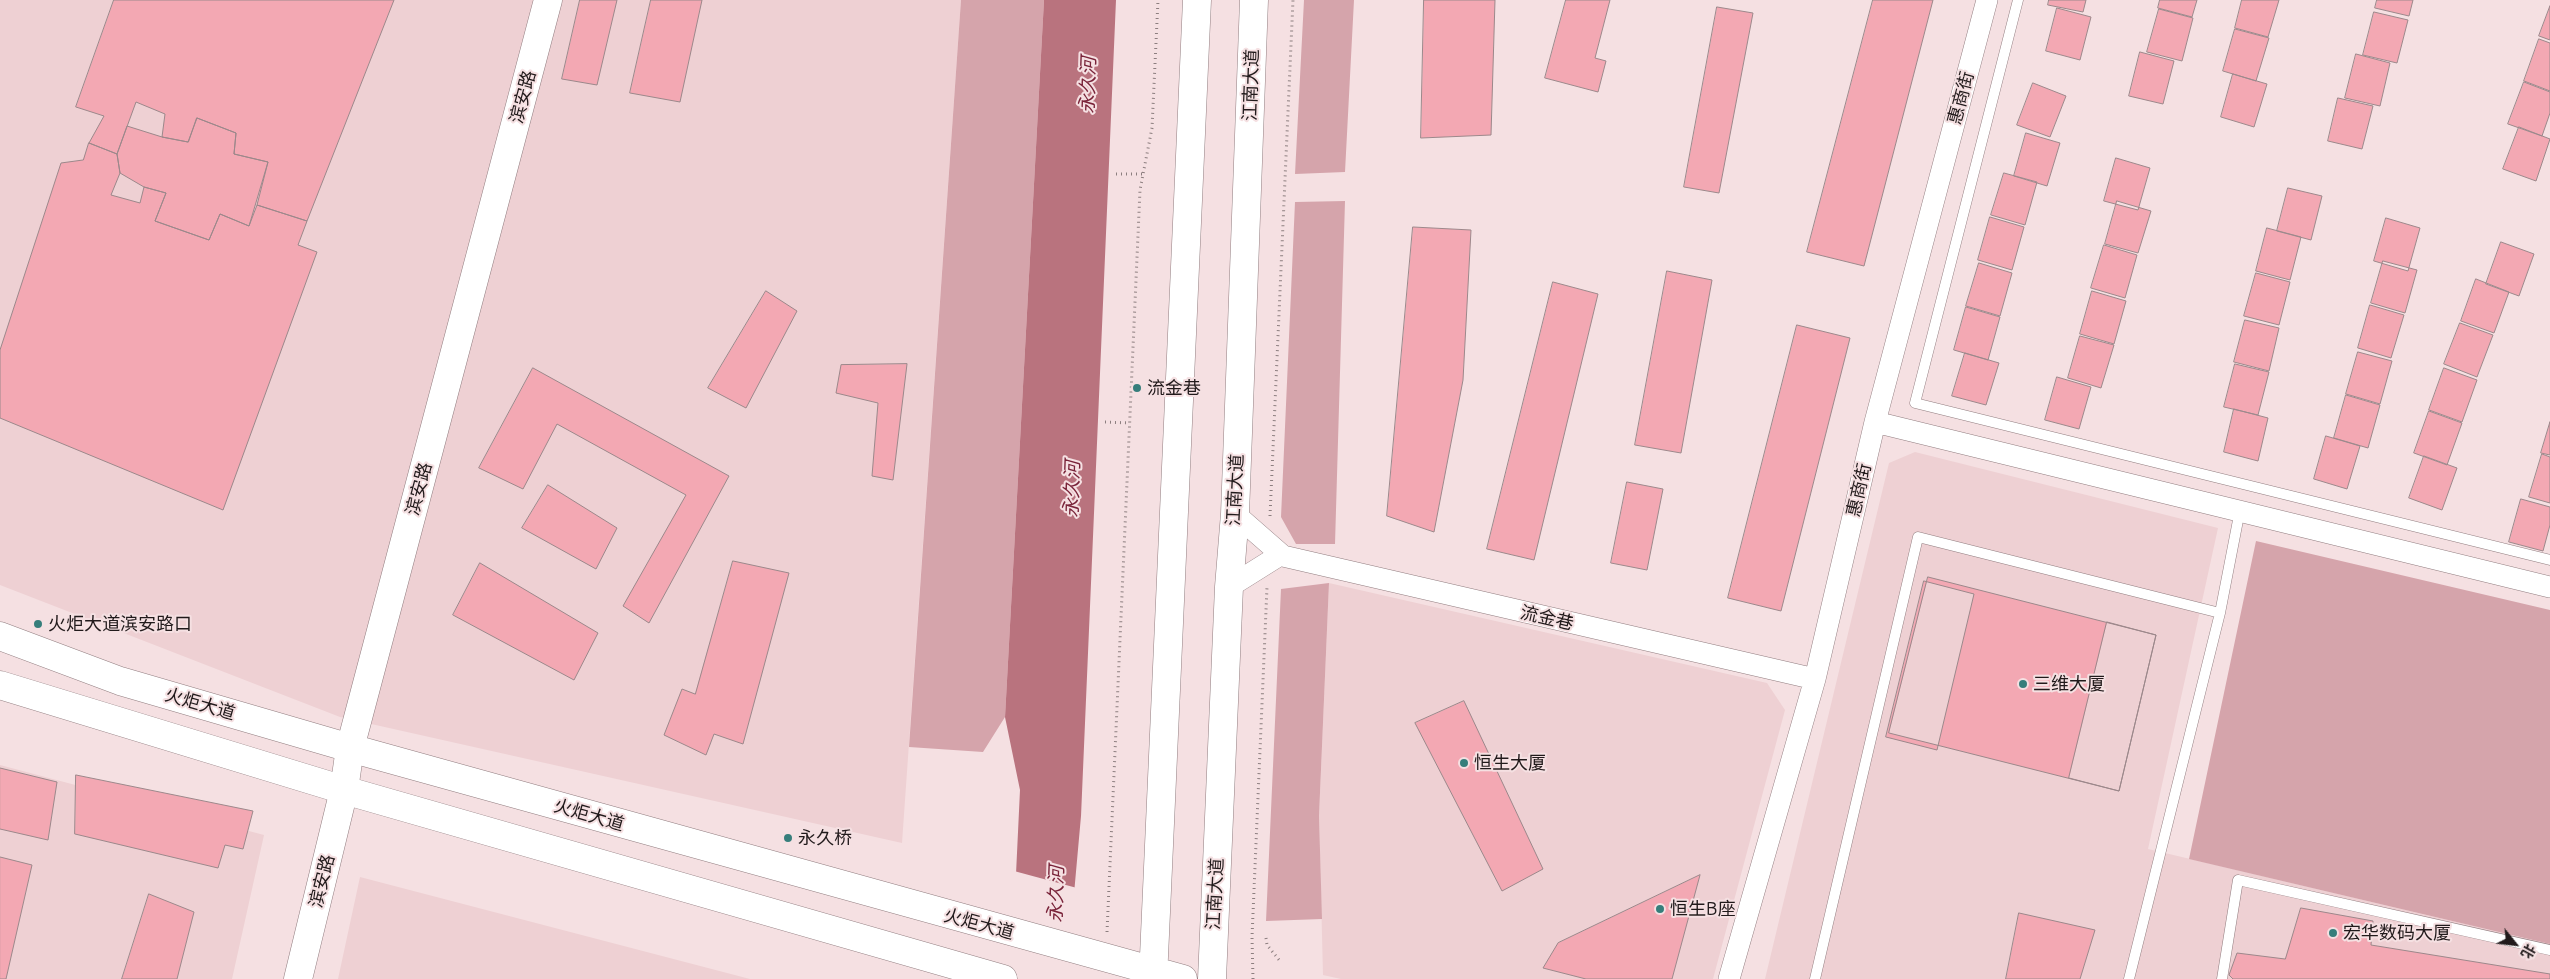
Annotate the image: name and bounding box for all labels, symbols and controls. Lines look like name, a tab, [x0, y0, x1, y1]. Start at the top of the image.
street label: 江南大道	[1239, 49, 1263, 121]
water label: 永久河	[1076, 56, 1100, 114]
street label: 滨安路	[506, 68, 540, 126]
street label: 惠商街	[1944, 69, 1978, 127]
place label: 流金巷	[1147, 377, 1201, 399]
marker: 流金巷	[1131, 382, 1143, 394]
street label: 江南大道	[1222, 453, 1248, 527]
street label: 滨安路	[402, 460, 436, 518]
water label: 永久河	[1060, 460, 1084, 518]
street label: 惠商街	[1842, 461, 1876, 519]
street label: 流金巷	[1518, 601, 1576, 635]
place label: 火炬大道滨安路口	[48, 613, 192, 635]
marker: 火炬大道滨安路口	[32, 618, 44, 630]
place label: 三维大厦	[2033, 673, 2105, 695]
marker: 三维大厦	[2017, 678, 2029, 690]
street label: 火炬大道	[162, 684, 238, 724]
place label: 恒生大厦	[1474, 752, 1546, 774]
marker: 恒生大厦	[1458, 757, 1470, 769]
street label: 火炬大道	[551, 795, 627, 835]
place label: 永久桥	[798, 827, 852, 849]
marker: 永久桥	[782, 832, 794, 844]
street label: 滨安路	[305, 852, 339, 910]
street label: 江南大道	[1202, 857, 1228, 931]
water label: 永久河	[1044, 865, 1068, 923]
place label: 恒生B座	[1670, 898, 1735, 920]
marker: 恒生B座	[1654, 903, 1666, 915]
street label: 火炬大道	[941, 904, 1017, 944]
north arrow	[2490, 919, 2540, 969]
place label: 宏华数码大厦	[2343, 922, 2451, 944]
marker: 宏华数码大厦	[2327, 927, 2339, 939]
text: 北	[2518, 941, 2539, 961]

